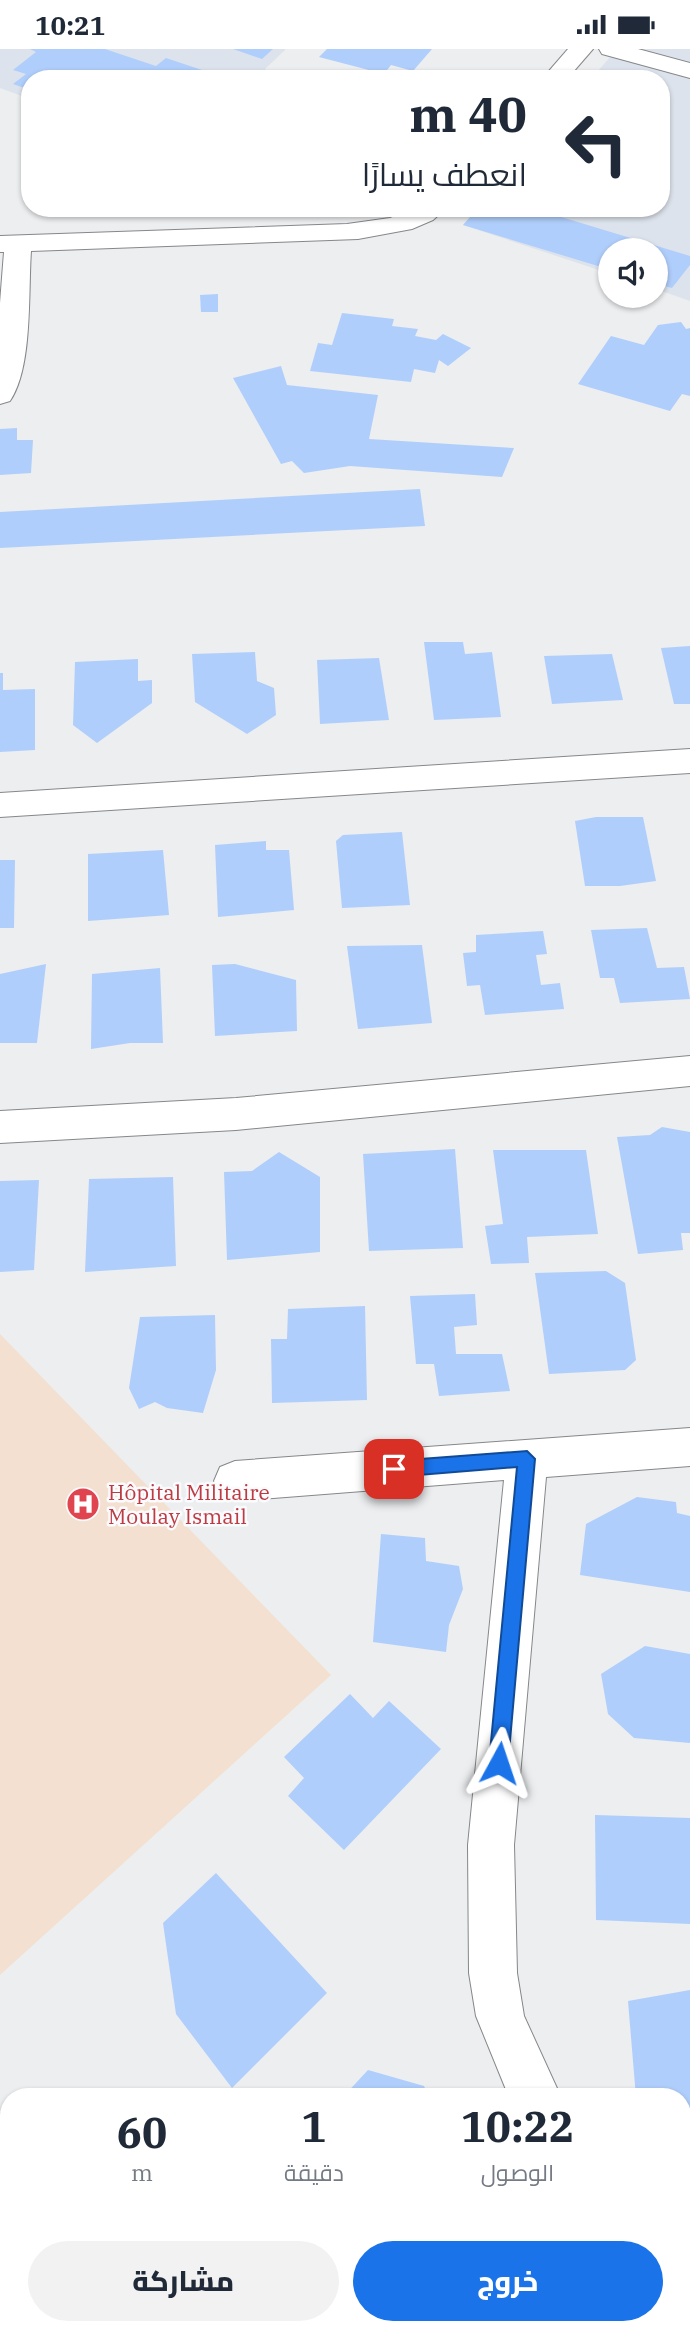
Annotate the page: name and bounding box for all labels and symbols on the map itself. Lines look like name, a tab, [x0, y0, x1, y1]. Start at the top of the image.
pin	[364, 1439, 424, 1499]
place label: Hôpital Militaire Moulay Ismail	[108, 1478, 270, 1530]
hospital icon: Hôpital Militaire Moulay Ismail	[64, 1485, 102, 1523]
position arrow	[462, 1726, 536, 1800]

